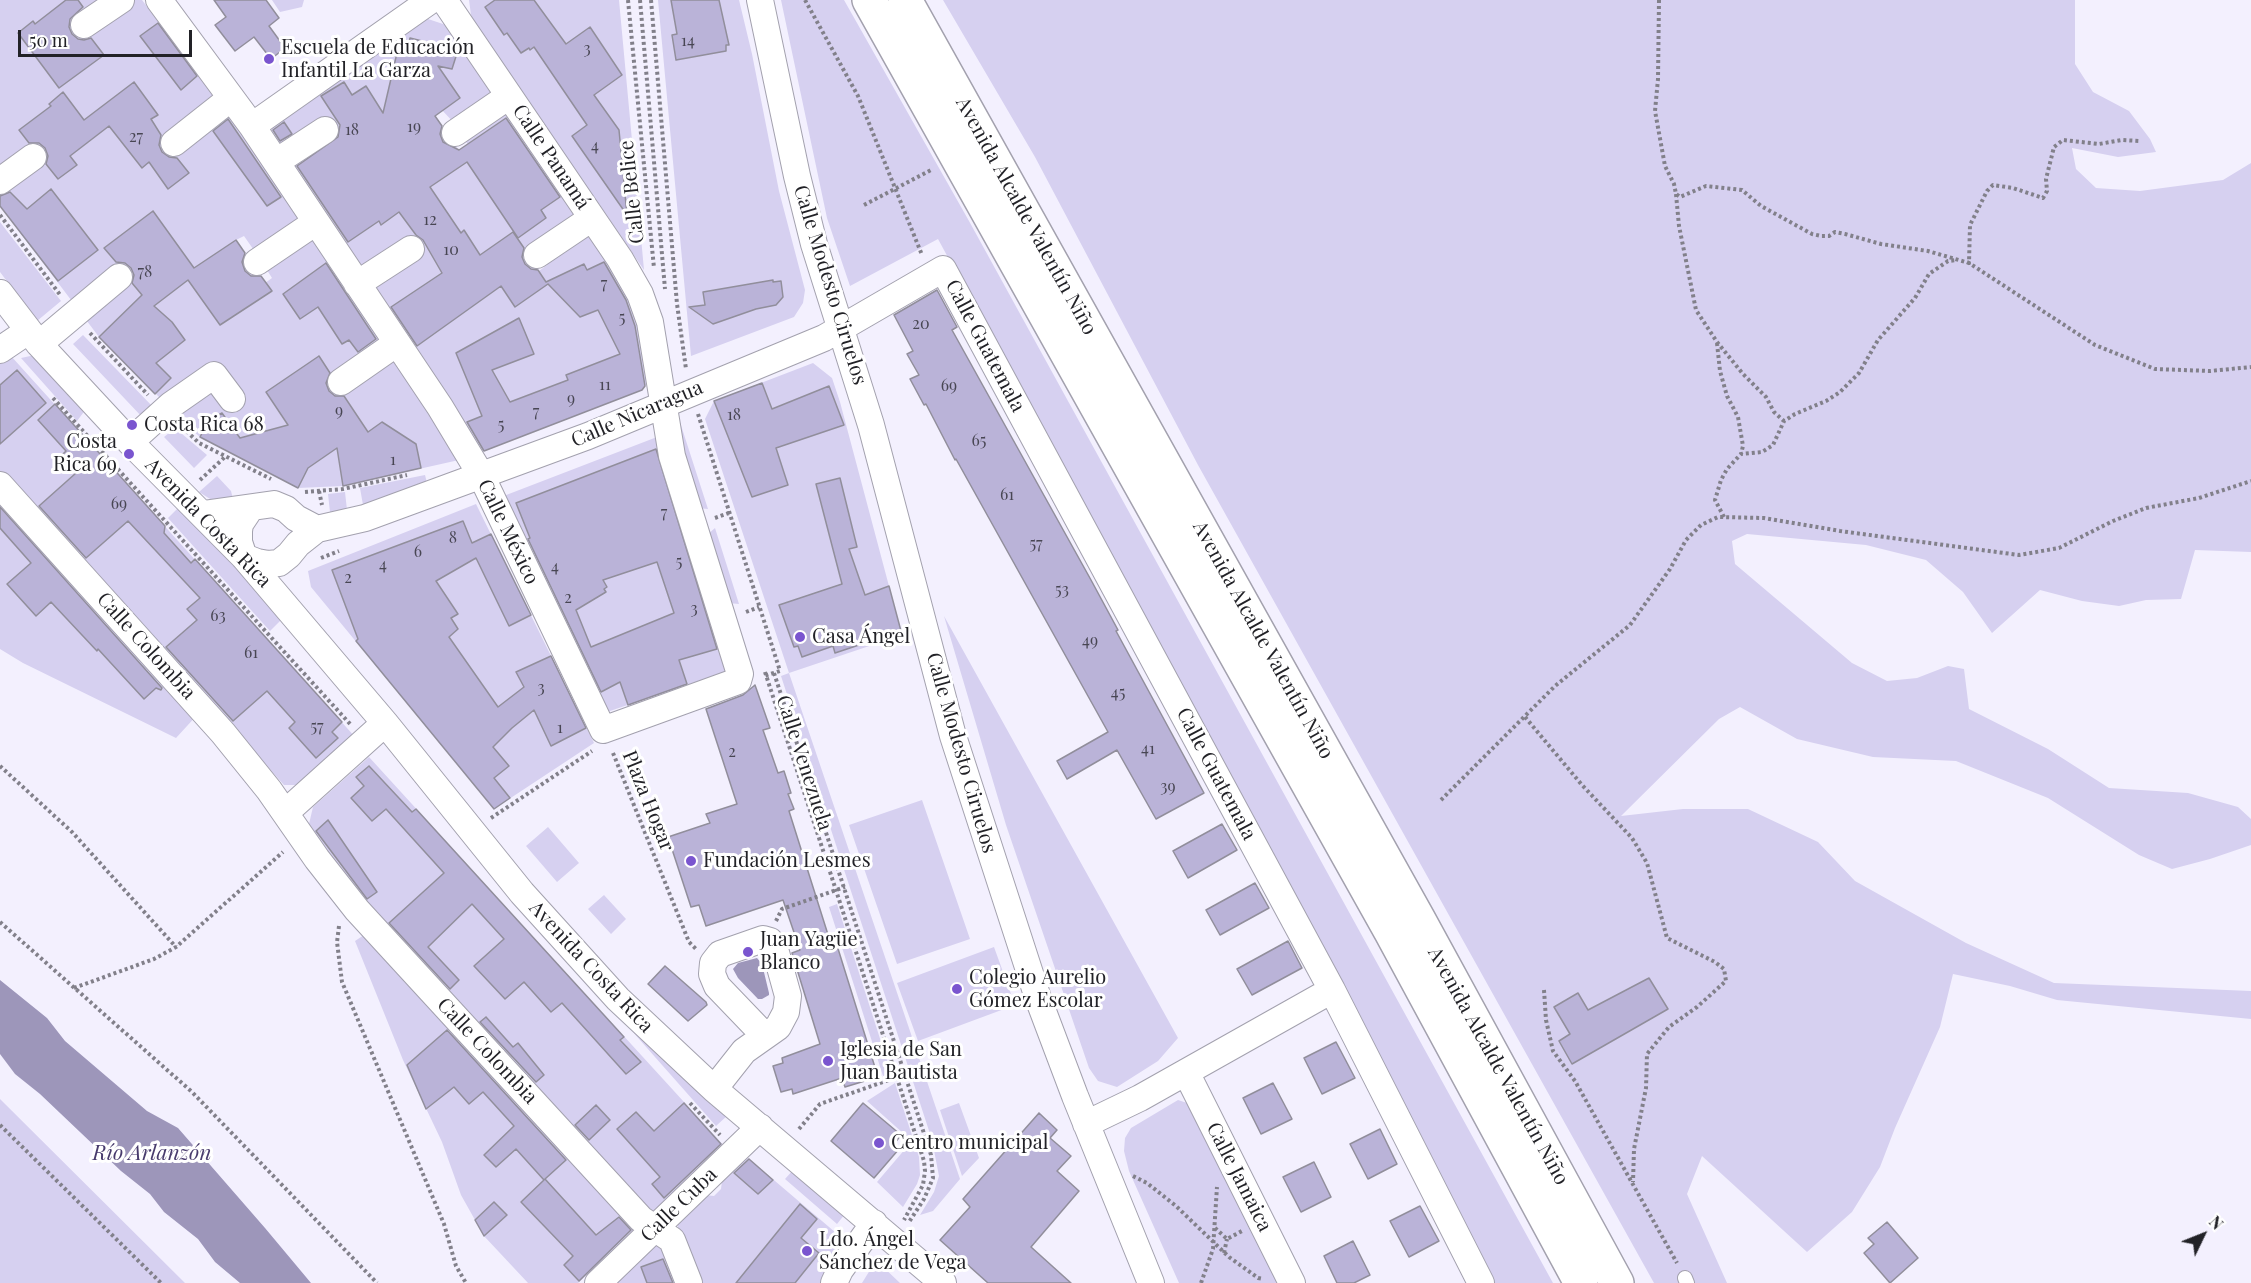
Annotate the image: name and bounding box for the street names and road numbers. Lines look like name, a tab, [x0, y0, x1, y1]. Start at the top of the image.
street label: Avenida Alcalde Valentín Niño	[951, 93, 1101, 339]
street label: Calle Panamá	[507, 100, 595, 214]
street label: Calle Belice	[615, 139, 649, 245]
street label: Calle Modesto Ciruelos	[788, 182, 872, 388]
street label: Calle Guatemala	[940, 276, 1030, 416]
street label: Calle Nicaragua	[568, 376, 706, 452]
street label: Avenida Costa Rica	[140, 453, 276, 593]
street label: Calle México	[472, 476, 544, 588]
street label: Avenida Alcalde Valentín Niño	[1188, 517, 1338, 763]
street label: Calle Colombia	[92, 587, 200, 705]
street label: Calle Modesto Ciruelos	[921, 650, 1001, 856]
street label: Calle Venezuela	[771, 692, 837, 834]
street label: Calle Guatemala	[1171, 704, 1261, 844]
street label: Plaza Hogar	[617, 747, 679, 855]
street label: Avenida Costa Rica	[524, 896, 658, 1038]
street label: Avenida Alcalde Valentín Niño	[1423, 943, 1573, 1189]
street label: Calle Colombia	[432, 993, 542, 1109]
street label: Calle Jamaica	[1201, 1118, 1277, 1236]
street label: Calle Cuba	[636, 1163, 722, 1247]

